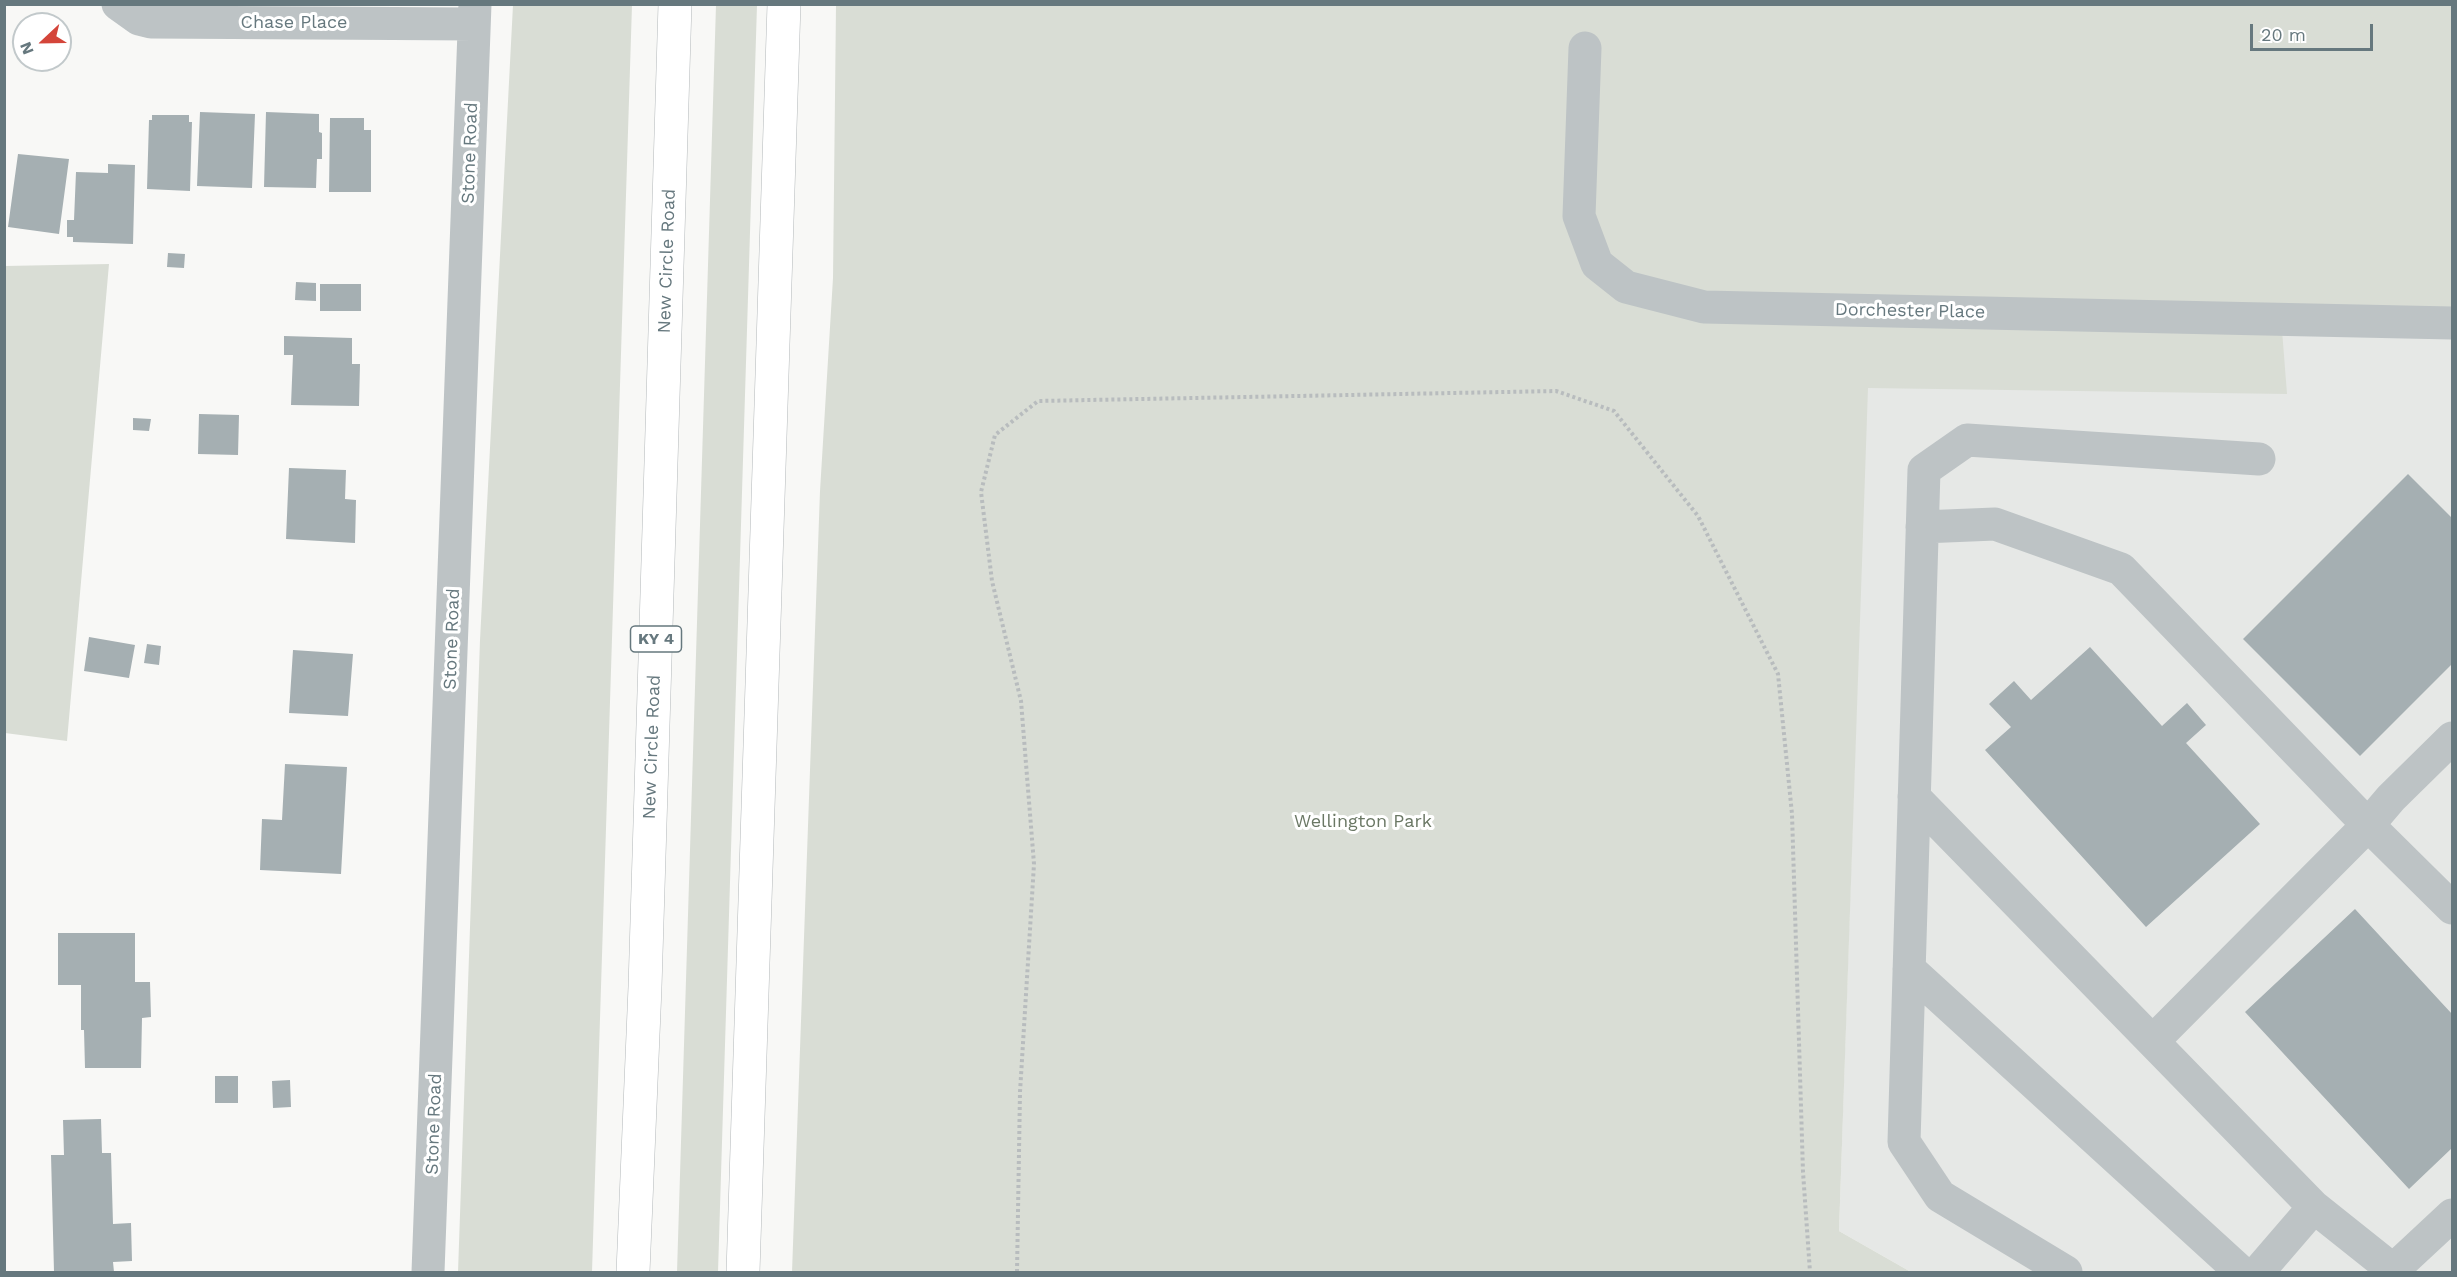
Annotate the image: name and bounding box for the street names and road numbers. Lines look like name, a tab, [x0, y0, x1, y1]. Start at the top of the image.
street label: Chase Place	[241, 12, 347, 34]
street label: Stone Road	[457, 102, 483, 204]
street label: New Circle Road	[654, 188, 680, 334]
street label: Dorchester Place	[1835, 299, 1985, 323]
street label: Stone Road	[439, 588, 465, 690]
road number: KY 4	[630, 626, 682, 652]
street label: New Circle Road	[639, 674, 665, 820]
street label: Stone Road	[421, 1073, 447, 1175]

